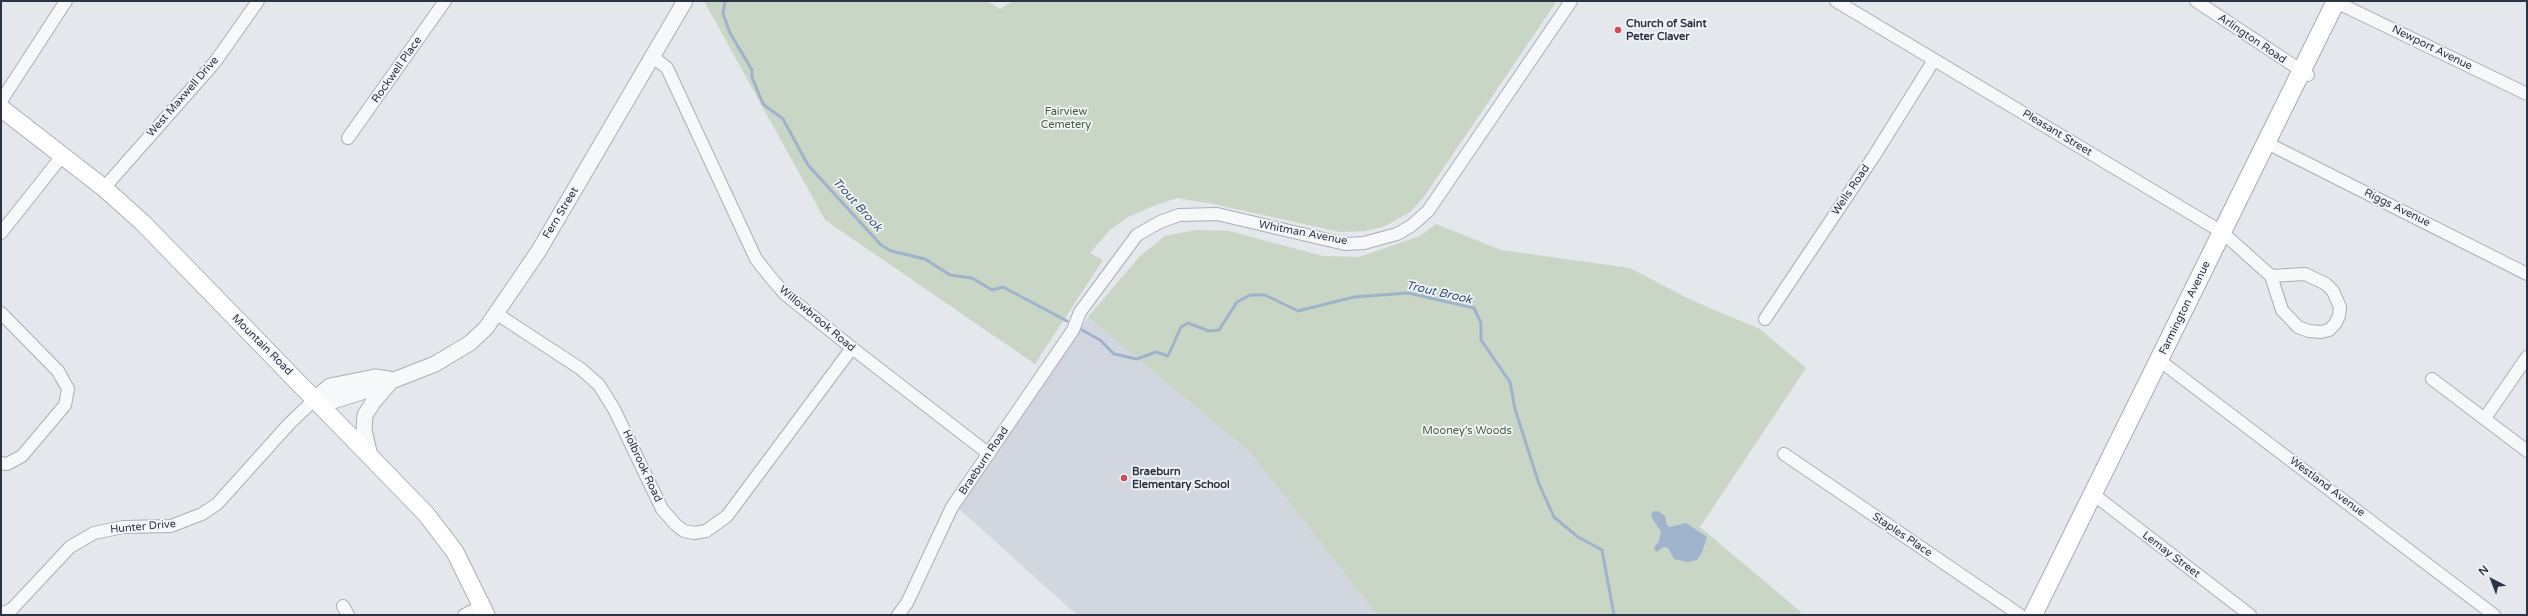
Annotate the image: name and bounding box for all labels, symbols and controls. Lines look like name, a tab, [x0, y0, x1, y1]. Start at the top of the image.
street label: Arlington Road	[2215, 11, 2289, 67]
place label: Church of Saint Peter Claver	[1626, 17, 1707, 43]
street label: Newport Avenue	[2390, 23, 2474, 73]
marker: Church of Saint Peter Claver	[1613, 25, 1623, 35]
street label: Rockwell Place	[369, 34, 425, 106]
street label: West Maxwell Drive	[144, 54, 222, 140]
park label: Fairview Cemetery	[1041, 105, 1091, 131]
street label: Pleasant Street	[2020, 107, 2094, 159]
street label: Wells Road	[1829, 162, 1873, 218]
water label: Trout Brook	[829, 175, 885, 235]
street label: Fern Street	[540, 185, 582, 241]
street label: Riggs Avenue	[2362, 186, 2432, 230]
street label: Whitman Avenue	[1258, 218, 1348, 248]
street label: Farmington Avenue	[2157, 259, 2213, 357]
water label: Trout Brook	[1405, 278, 1473, 308]
street label: Willowbrook Road	[776, 283, 858, 355]
street label: Mountain Road	[229, 312, 295, 378]
street label: Braeburn Road	[956, 424, 1012, 498]
park label: Mooney's Woods	[1422, 424, 1512, 438]
street label: Holbrook Road	[619, 428, 665, 504]
street label: Westland Avenue	[2287, 454, 2367, 520]
place label: Braeburn Elementary School	[1132, 465, 1230, 491]
marker: Braeburn Elementary School	[1119, 473, 1129, 483]
street label: Staples Place	[1870, 510, 1934, 560]
street label: Hunter Drive	[110, 518, 176, 536]
street label: Lemay Street	[2139, 529, 2203, 581]
north arrow	[2472, 560, 2512, 600]
text: N	[2476, 563, 2491, 578]

